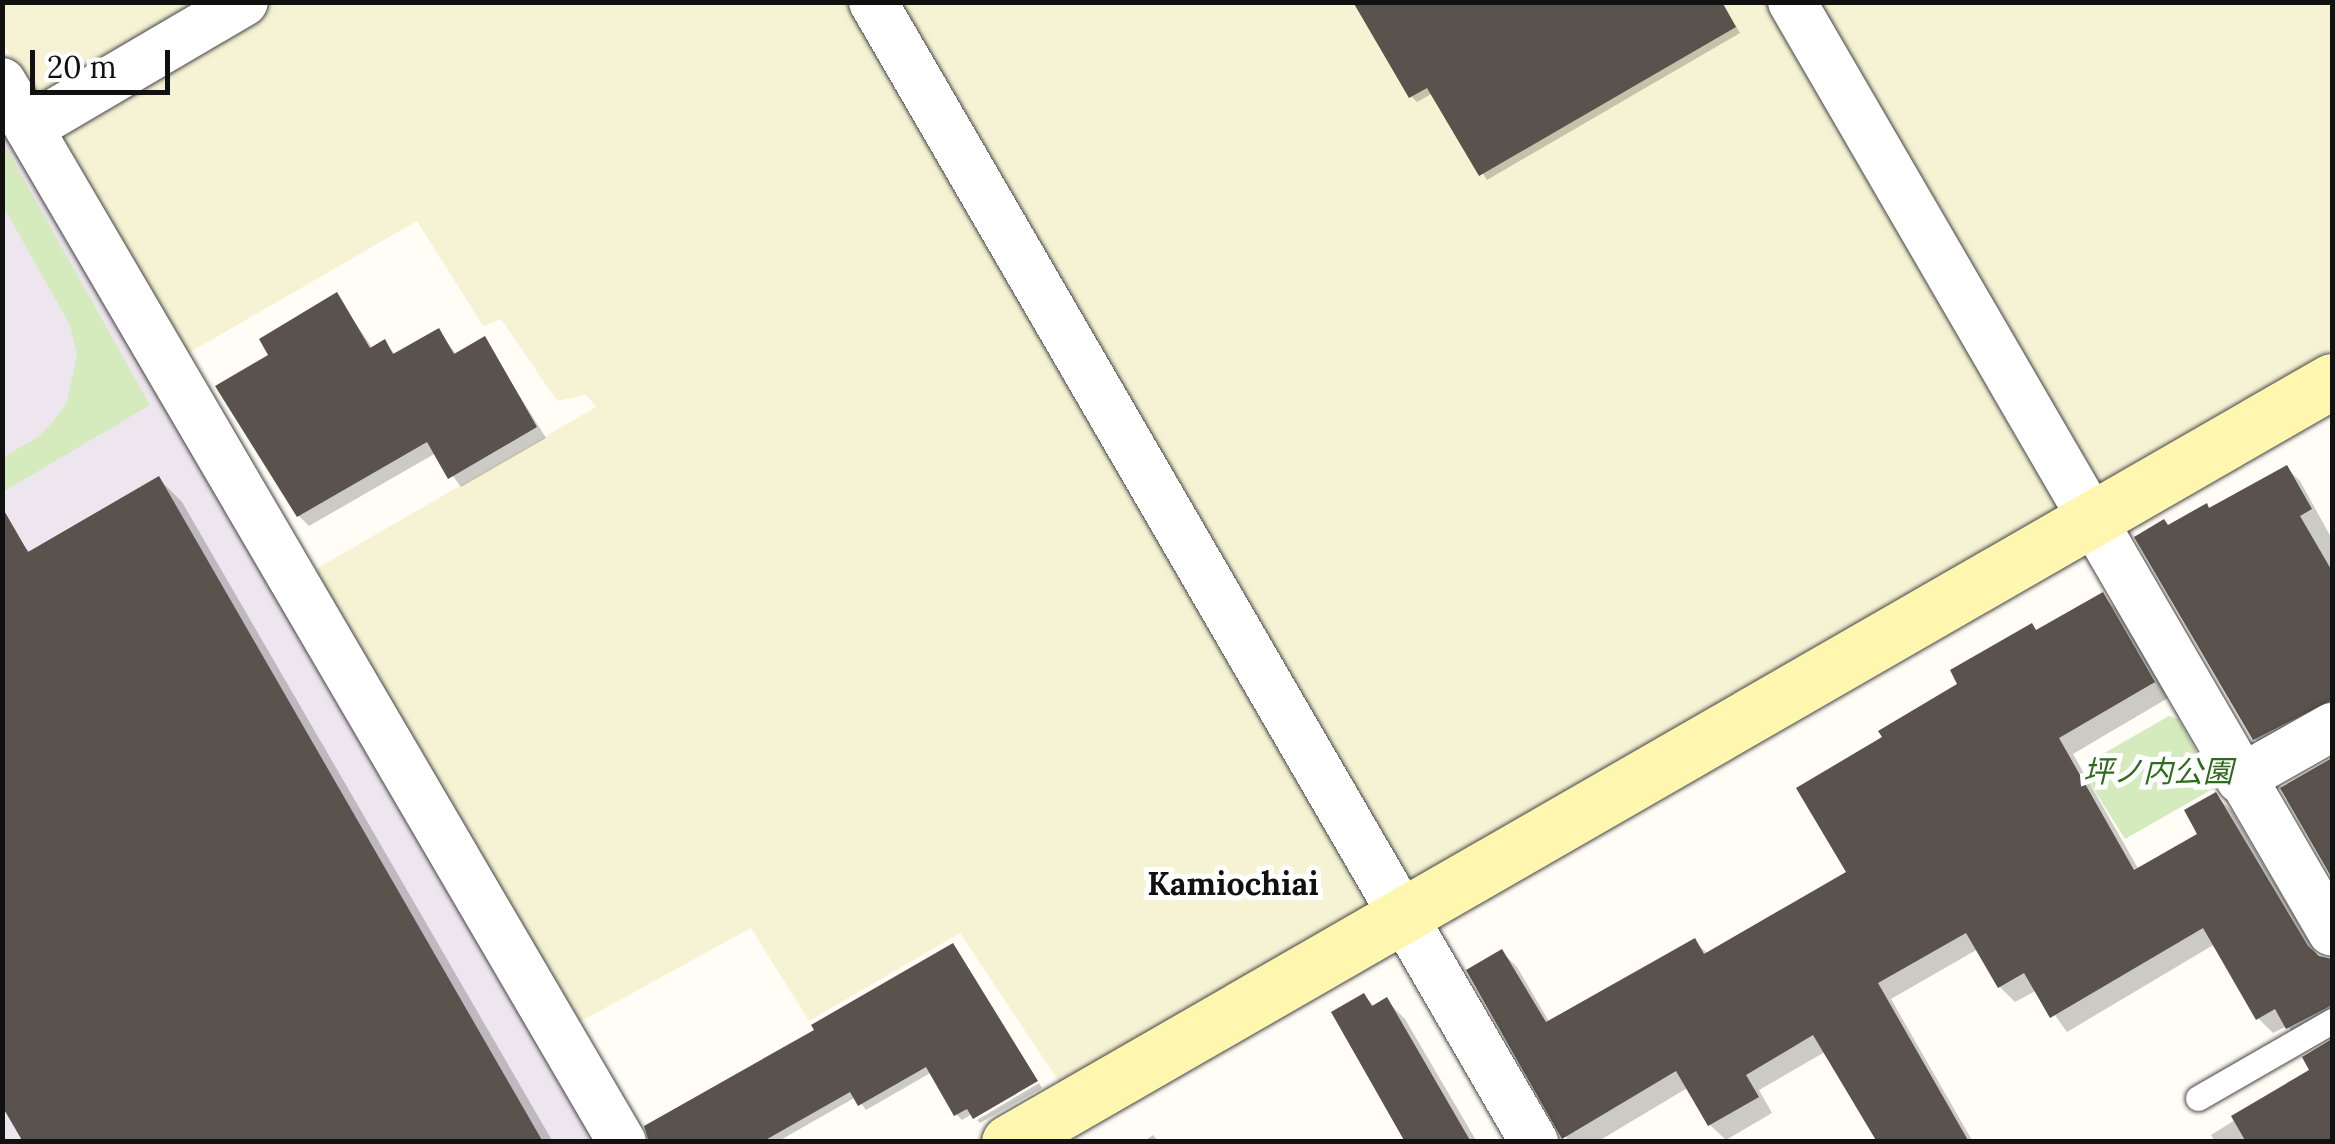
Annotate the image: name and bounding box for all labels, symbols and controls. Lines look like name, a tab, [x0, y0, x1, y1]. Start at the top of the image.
scale bar	[35, 30, 175, 92]
text: 20 m	[47, 48, 116, 86]
park label: 坪ノ内公園	[2083, 753, 2233, 789]
district label: Kamiochiai	[1147, 865, 1319, 903]

